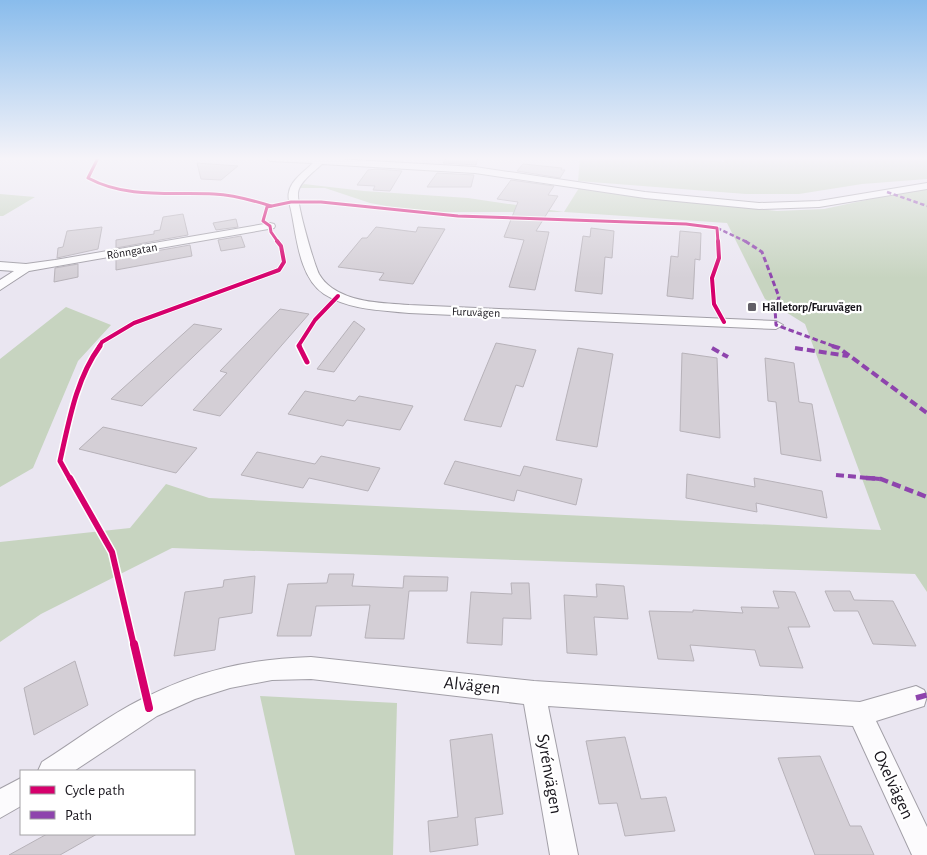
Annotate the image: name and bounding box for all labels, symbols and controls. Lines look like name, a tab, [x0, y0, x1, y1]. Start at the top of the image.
street label: Rönngatan	[106, 241, 158, 261]
marker: Hälletorp/Furuvägen	[746, 301, 758, 313]
place label: Hälletorp/Furuvägen	[762, 301, 862, 313]
street label: Furuvägen	[452, 305, 500, 319]
street label: Alvägen	[443, 674, 501, 698]
street label: Syrénvägen	[533, 733, 565, 815]
street label: Oxelvägen	[869, 748, 917, 822]
legend	[20, 770, 195, 835]
text: Cycle path	[65, 783, 125, 798]
text: Path	[65, 808, 92, 823]

